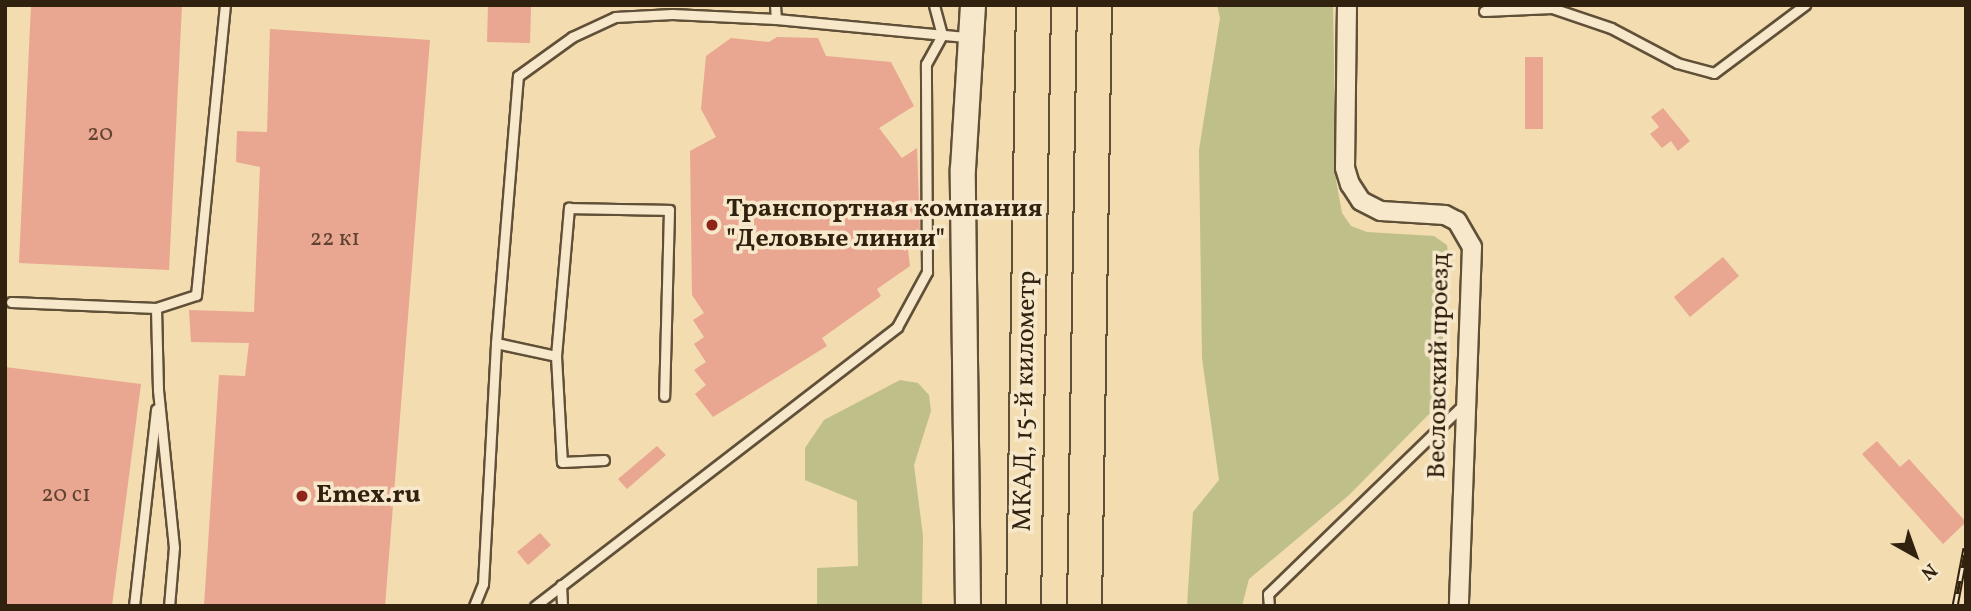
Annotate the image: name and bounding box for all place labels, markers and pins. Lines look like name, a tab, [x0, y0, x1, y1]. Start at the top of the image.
place label: Транспортная компания "Деловые линии"	[726, 194, 1042, 256]
marker: Транспортная компания "Деловые линии"	[704, 217, 720, 233]
place label: Emex.ru	[316, 480, 421, 512]
marker: Emex.ru	[294, 488, 310, 504]

